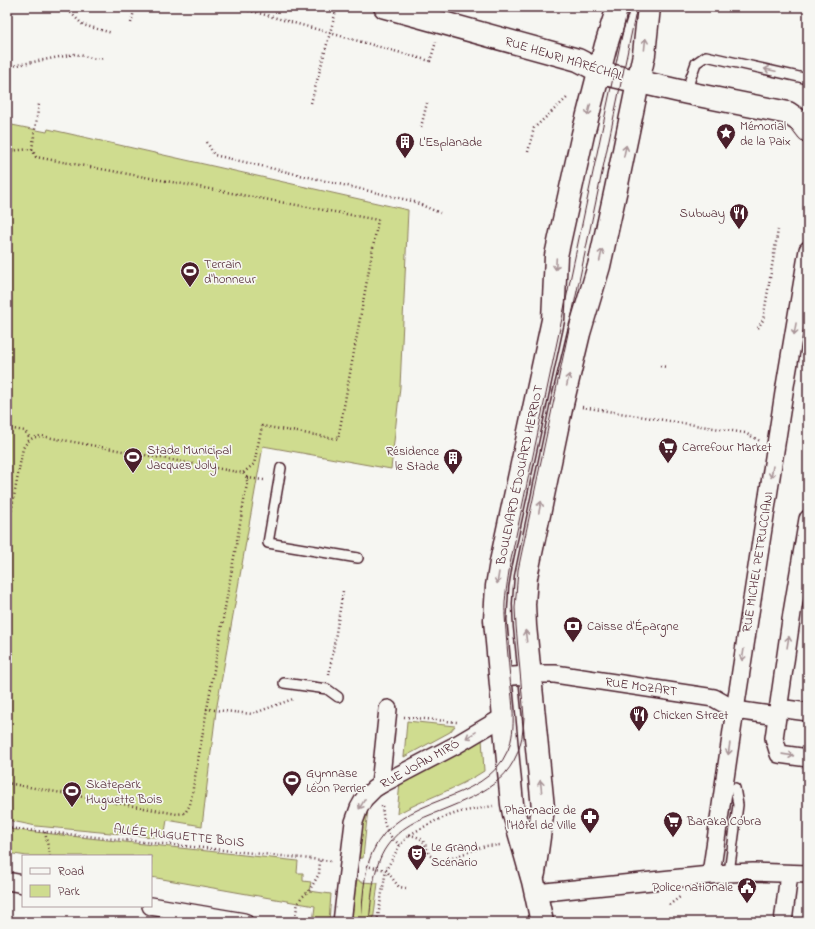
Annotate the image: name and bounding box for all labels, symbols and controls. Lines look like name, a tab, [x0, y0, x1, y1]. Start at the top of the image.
street label: RUE HENRI MARÉCHAL	[503, 32, 626, 86]
one-way arrow	[641, 38, 649, 51]
one-way arrow	[764, 66, 777, 74]
one-way arrow	[585, 103, 593, 116]
place label: Mémorial de la Paix	[740, 117, 791, 151]
place icon: Mémorial de la Paix	[715, 122, 737, 150]
building icon: L'Esplanade	[394, 131, 416, 159]
place label: L'Esplanade	[419, 133, 482, 152]
one-way arrow	[621, 145, 629, 158]
restaurant icon: Subway	[728, 202, 750, 230]
place label: Subway	[680, 204, 725, 224]
one-way arrow	[598, 249, 606, 262]
place label: Terrain d'honneur	[204, 255, 257, 289]
one-way arrow	[552, 257, 559, 270]
sports icon: Terrain d'honneur	[179, 260, 201, 288]
one-way arrow	[791, 323, 799, 336]
one-way arrow	[564, 374, 572, 387]
street label: BOULEVARD ÉDOUARD HERRIOT	[491, 383, 548, 568]
supermarket icon: Carrefour Market	[657, 436, 679, 464]
place label: Carrefour Market	[682, 438, 772, 457]
place label: Stade Municipal Jacques Joly	[147, 441, 232, 476]
place label: Résidence le Stade	[386, 442, 439, 476]
sports icon: Stade Municipal Jacques Joly	[122, 446, 144, 474]
building icon: Résidence le Stade	[442, 447, 464, 475]
one-way arrow	[768, 465, 776, 478]
street label: RUE MICHEL PETRUCCIANI	[737, 490, 779, 634]
one-way arrow	[536, 501, 544, 514]
one-way arrow	[494, 571, 502, 584]
bank icon: Caisse d'Épargne	[562, 615, 584, 643]
place label: Caisse d'Épargne	[587, 617, 679, 637]
one-way arrow	[522, 630, 530, 643]
one-way arrow	[784, 635, 792, 648]
one-way arrow	[739, 649, 747, 662]
street label: RUE MOZART	[604, 673, 679, 702]
restaurant icon: Chicken Street	[628, 704, 650, 732]
place label: Chicken Street	[653, 706, 729, 725]
one-way arrow	[465, 732, 477, 740]
street label: RUE JOAN MIRÓ	[377, 734, 463, 794]
one-way arrow	[725, 742, 733, 755]
one-way arrow	[781, 751, 794, 759]
place label: Gymnase Léon Perrier	[306, 764, 367, 798]
sports icon: Gymnase Léon Perrier	[281, 769, 303, 797]
place label: Skatepark Huguette Bois	[86, 775, 163, 810]
sports icon: Skatepark Huguette Bois	[61, 780, 83, 808]
one-way arrow	[537, 780, 544, 793]
one-way arrow	[357, 798, 365, 810]
place label: Pharmacie de l'Hôtel de Ville	[505, 801, 576, 835]
pharmacy icon: Pharmacie de l'Hôtel de Ville	[579, 806, 601, 834]
supermarket icon: Baraka Cobra	[662, 810, 684, 838]
place label: Baraka Cobra	[686, 812, 761, 831]
street label: ALLÉE HUGUETTE BOIS	[113, 820, 245, 852]
place label: Le Grand Scénario	[431, 838, 478, 872]
theatre icon: Le Grand Scénario	[406, 843, 428, 871]
legend	[22, 855, 152, 907]
text: Road	[58, 863, 84, 881]
public building icon: Police nationale	[736, 876, 758, 904]
place label: Police nationale	[652, 878, 733, 897]
text: Park	[58, 883, 80, 901]

